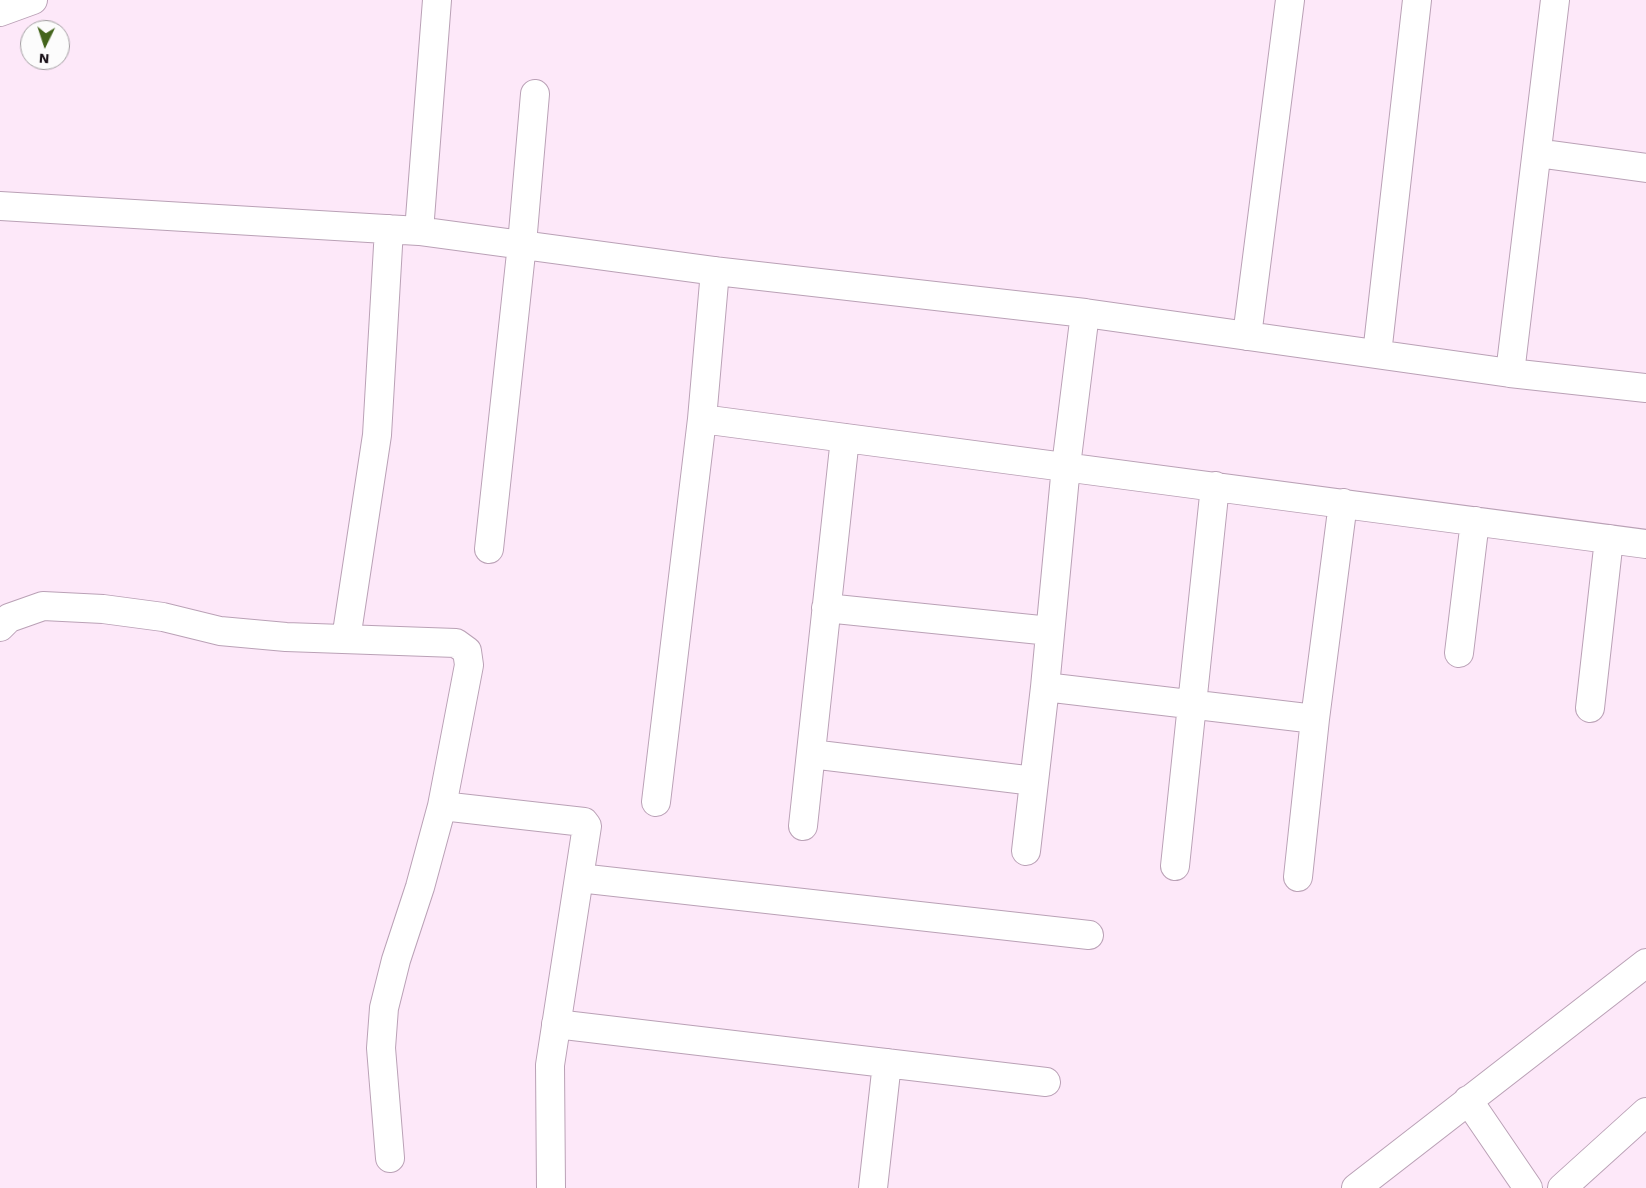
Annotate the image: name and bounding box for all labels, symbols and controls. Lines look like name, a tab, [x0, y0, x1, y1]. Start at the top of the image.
north arrow	[20, 20, 70, 70]
text: N	[38, 51, 50, 67]

